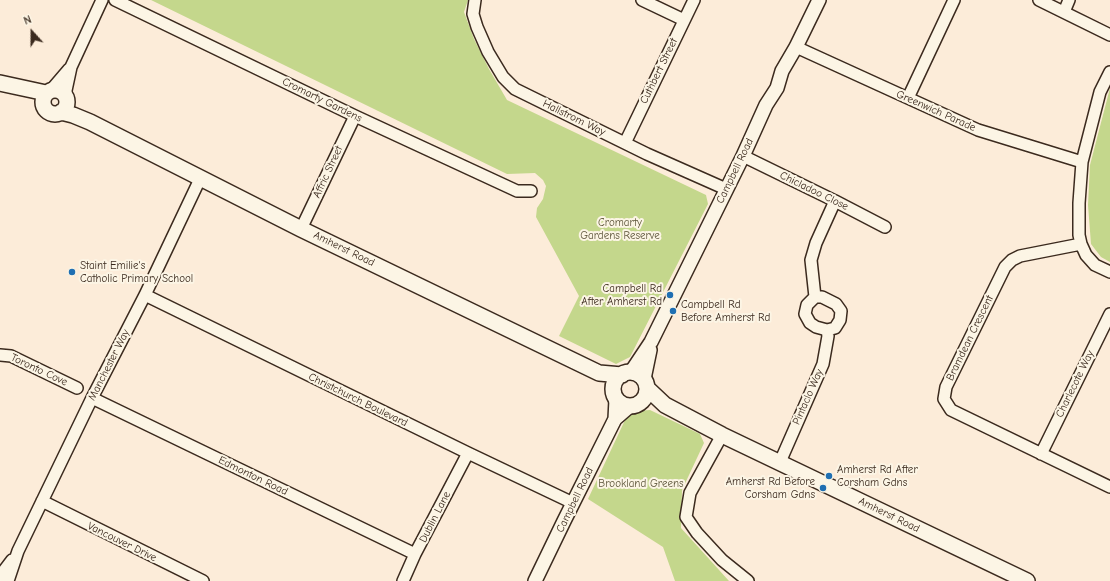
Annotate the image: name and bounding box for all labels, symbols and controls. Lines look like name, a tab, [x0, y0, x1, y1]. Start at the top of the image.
north arrow	[12, 12, 52, 52]
text: N	[22, 13, 33, 28]
street label: Cuthbert Street	[637, 36, 681, 106]
street label: Cromarty Gardens	[280, 75, 364, 125]
street label: Greenwich Parade	[894, 88, 978, 134]
street label: Hallstrom Way	[540, 97, 608, 139]
street label: Campbell Road	[714, 136, 756, 206]
street label: Affric Street	[310, 144, 346, 200]
street label: Chicladoo Close	[778, 169, 850, 213]
park label: Cromarty Gardens Reserve	[580, 216, 660, 242]
street label: Amherst Road	[311, 229, 377, 269]
place label: Staint Emilie's Catholic Primary School	[80, 259, 193, 285]
marker: Staint Emilie's Catholic Primary School	[67, 267, 77, 277]
place label: Campbell Rd After Amherst Rd	[581, 282, 662, 308]
marker: Campbell Rd After Amherst Rd	[665, 290, 675, 300]
street label: Bramdean Crescent	[944, 293, 996, 383]
place label: Campbell Rd Before Amherst Rd	[681, 298, 770, 324]
marker: Campbell Rd Before Amherst Rd	[668, 306, 678, 316]
street label: Manchester Way	[85, 327, 133, 403]
street label: Charlecote Way	[1053, 348, 1097, 420]
street label: Toronto Cove	[8, 351, 70, 389]
street label: Pintaclo Way	[790, 367, 826, 427]
street label: Christchurch Boulevard	[306, 370, 410, 430]
street label: Edmonton Road	[216, 453, 290, 499]
place label: Amherst Rd After Corsham Gdns	[837, 463, 918, 489]
street label: Campbell Road	[554, 465, 596, 535]
marker: Amherst Rd After Corsham Gdns	[824, 471, 834, 481]
place label: Amherst Rd Before Corsham Gdns	[726, 475, 815, 501]
park label: Brookland Greens	[598, 477, 684, 491]
marker: Amherst Rd Before Corsham Gdns	[818, 483, 828, 493]
street label: Dublin Lane	[416, 489, 454, 545]
street label: Amherst Road	[856, 495, 922, 535]
street label: Vancouver Drive	[85, 520, 159, 564]

